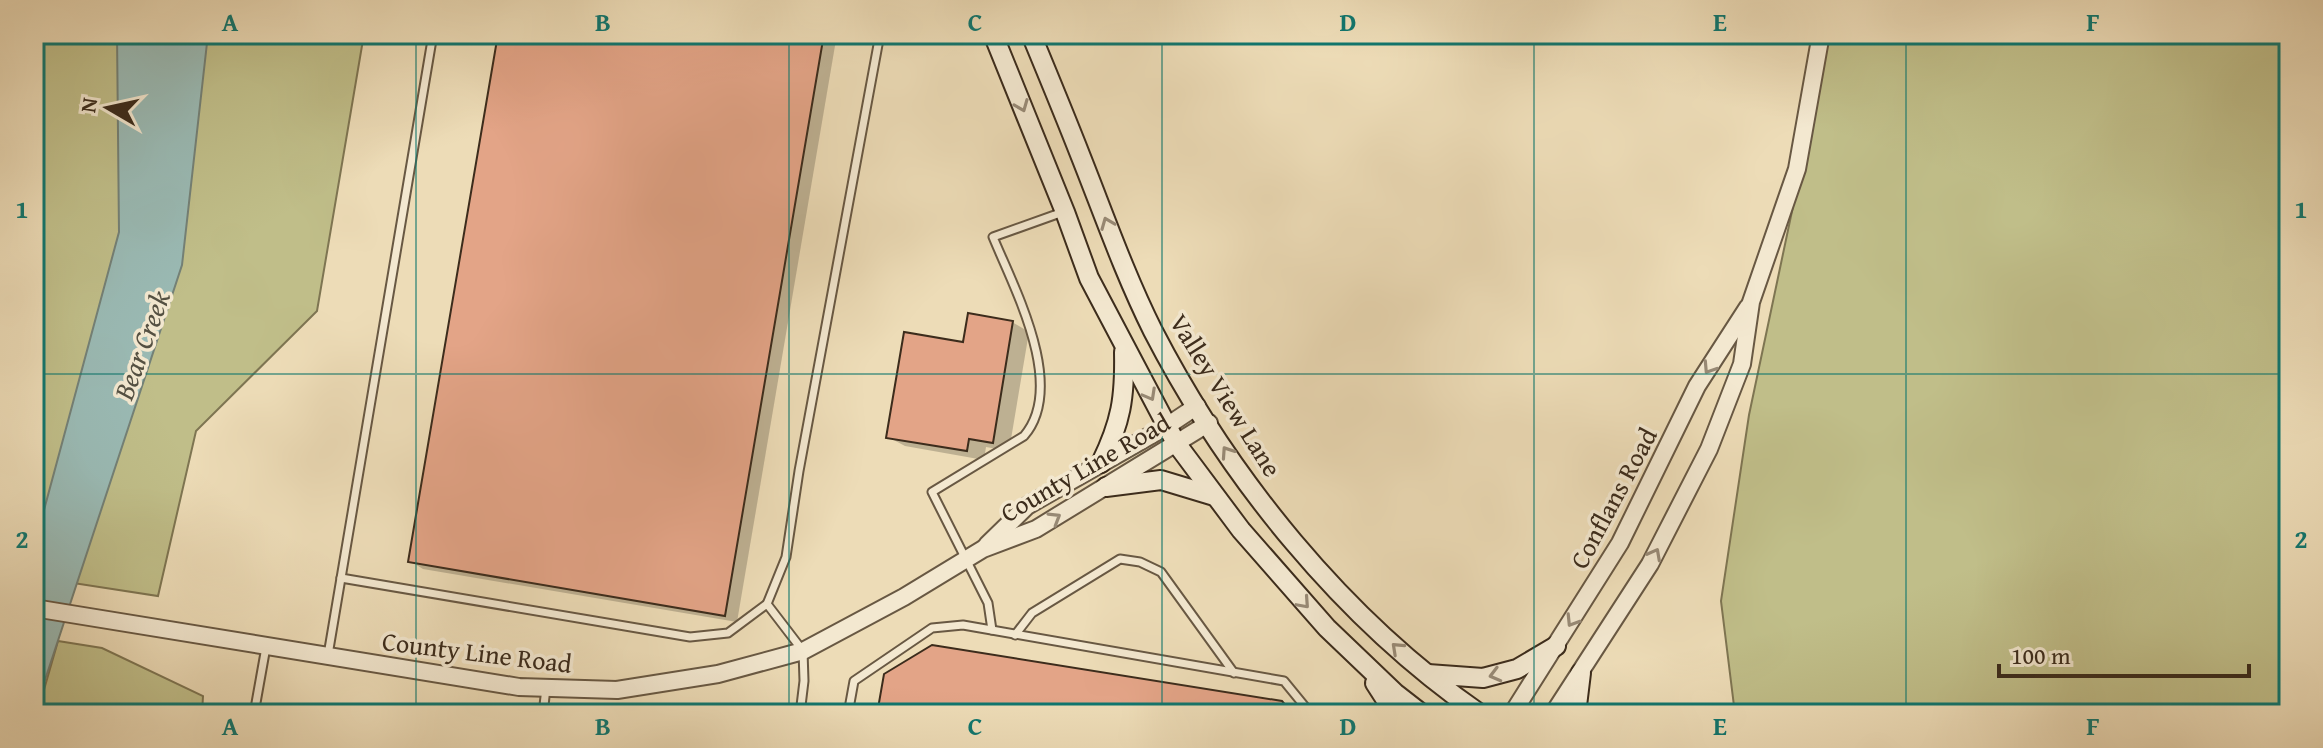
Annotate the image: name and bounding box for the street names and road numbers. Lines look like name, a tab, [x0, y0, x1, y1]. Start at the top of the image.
street label: Valley View Lane	[1160, 306, 1292, 484]
street label: County Line Road	[993, 402, 1177, 532]
street label: Conflans Road	[1559, 420, 1667, 576]
street label: County Line Road	[380, 621, 574, 683]

